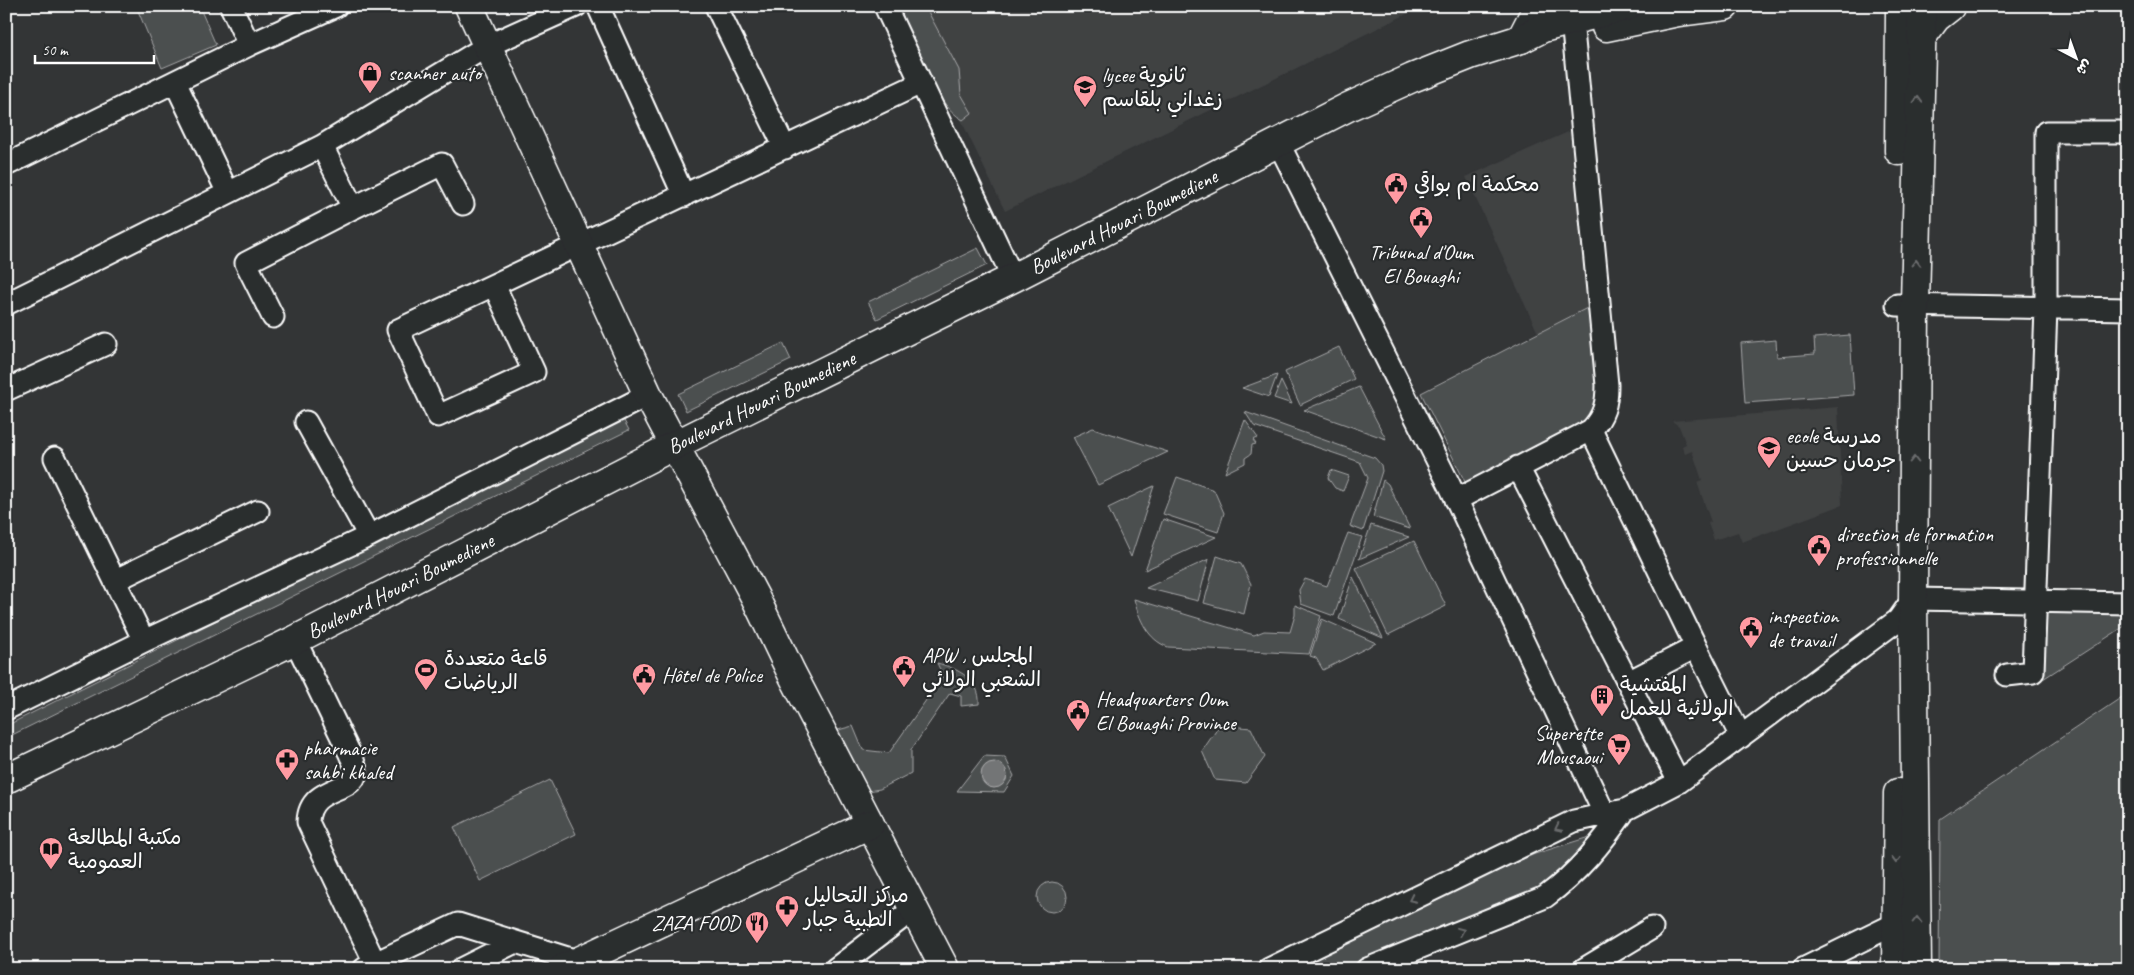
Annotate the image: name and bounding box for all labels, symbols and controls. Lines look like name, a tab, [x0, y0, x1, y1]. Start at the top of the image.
scale bar	[35, 32, 154, 64]
north arrow	[2052, 32, 2102, 82]
text: 50 m	[42, 41, 69, 60]
text: ش	[2073, 56, 2096, 79]
shop icon: scanner auto	[357, 60, 383, 94]
place label: scanner auto	[388, 60, 483, 86]
place label: lycee ثانوية زغداني بلقاسم	[1102, 62, 1223, 118]
school or university icon: lycee ثانوية زغداني بلقاسم	[1072, 74, 1098, 108]
one-way arrow	[1913, 96, 1924, 104]
street label: Boulevard Houari Boumediene	[1026, 163, 1222, 280]
public building icon: محكمة ام بواقي	[1383, 171, 1409, 205]
place label: محكمة ام بواقي	[1414, 171, 1540, 200]
public building icon: Tribunal d'Oum El Bouaghi	[1408, 205, 1434, 239]
place label: Tribunal d'Oum El Bouaghi	[1369, 239, 1475, 289]
one-way arrow	[1911, 258, 1921, 266]
street label: Boulevard Houari Boumediene	[663, 344, 861, 460]
place label: ecole مدرسة جرمان حسين	[1786, 423, 1896, 473]
school or university icon: ecole مدرسة جرمان حسين	[1756, 435, 1782, 469]
one-way arrow	[1909, 456, 1919, 464]
place label: direction de formation professionnelle	[1836, 521, 1994, 571]
street label: Boulevard Houari Boumediene	[302, 527, 499, 645]
public building icon: direction de formation professionnelle	[1806, 533, 1832, 567]
place label: inspection de travail	[1768, 603, 1840, 653]
public building icon: inspection de travail	[1738, 615, 1764, 649]
place label: APW , المجلس الشعبي الولائي	[922, 642, 1041, 698]
place label: قاعة متعددة الرياضات	[444, 645, 548, 695]
public building icon: APW , المجلس الشعبي الولائي	[891, 654, 917, 688]
sports icon: قاعة متعددة الرياضات	[413, 657, 439, 691]
public building icon: Hôtel de Police	[631, 662, 657, 696]
place label: Hôtel de Police	[662, 662, 763, 688]
place label: المفتشية الولائية للعمل	[1620, 671, 1733, 722]
building icon: المفتشية الولائية للعمل	[1589, 683, 1615, 717]
place label: Headquarters Oum El Bouaghi Province	[1096, 686, 1238, 736]
public building icon: Headquarters Oum El Bouaghi Province	[1065, 698, 1091, 732]
place label: Superette Mousaoui	[1535, 720, 1605, 770]
supermarket icon: Superette Mousaoui	[1606, 732, 1632, 766]
place label: pharmacie sahbi khaled	[304, 735, 396, 785]
pharmacy icon: pharmacie sahbi khaled	[274, 747, 300, 781]
one-way arrow	[1554, 822, 1563, 833]
place label: مكتبة المطالعة العمومية	[68, 824, 182, 874]
library icon: مكتبة المطالعة العمومية	[38, 836, 64, 870]
one-way arrow	[1891, 856, 1901, 864]
place label: مركز التحاليل الطبية جبار	[802, 882, 909, 932]
one-way arrow	[1408, 893, 1417, 904]
pharmacy icon: مركز التحاليل الطبية جبار	[774, 894, 800, 928]
place label: ZAZA FOOD	[651, 910, 742, 936]
restaurant icon: ZAZA FOOD	[744, 910, 770, 944]
one-way arrow	[1912, 916, 1922, 924]
one-way arrow	[1456, 927, 1465, 937]

